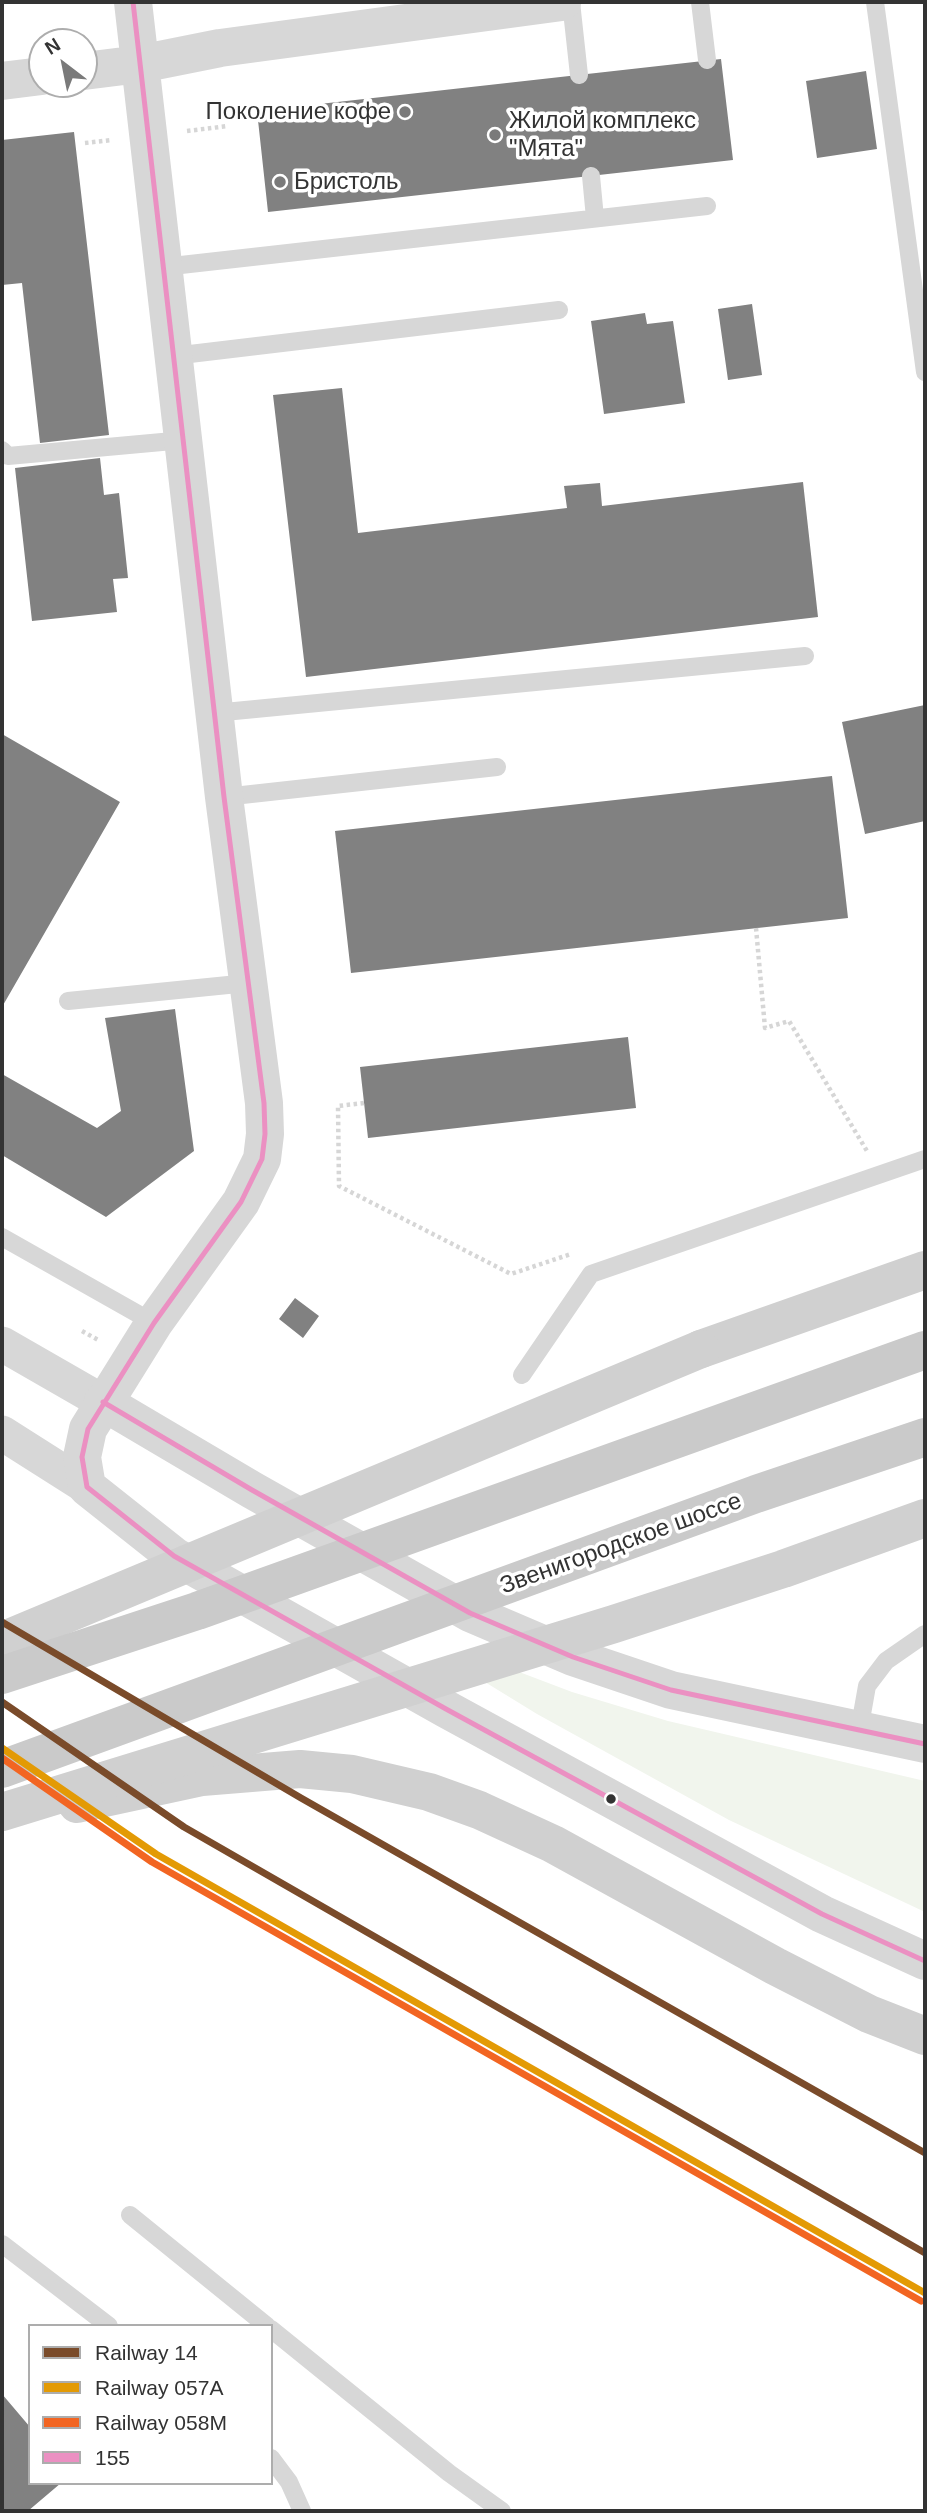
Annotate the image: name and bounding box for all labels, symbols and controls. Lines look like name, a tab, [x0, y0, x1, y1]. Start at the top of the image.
north arrow	[28, 28, 98, 98]
text: N	[41, 34, 64, 59]
place label: Поколение кофе	[206, 98, 391, 126]
marker: Поколение кофе	[397, 104, 413, 120]
place label: Жилой комплекс "Мята"	[509, 107, 696, 163]
marker: Жилой комплекс "Мята"	[487, 127, 503, 143]
place label: Бристоль	[294, 168, 399, 196]
marker: Бристоль	[272, 174, 288, 190]
street label: Звенигородское шоссе	[496, 1487, 746, 1601]
unlabelled marker	[604, 1792, 618, 1806]
legend	[28, 2324, 273, 2485]
text: Railway 14	[95, 2341, 198, 2364]
text: Railway 057А	[95, 2376, 223, 2399]
text: Railway 058М	[95, 2411, 227, 2434]
text: 155	[95, 2446, 130, 2469]

